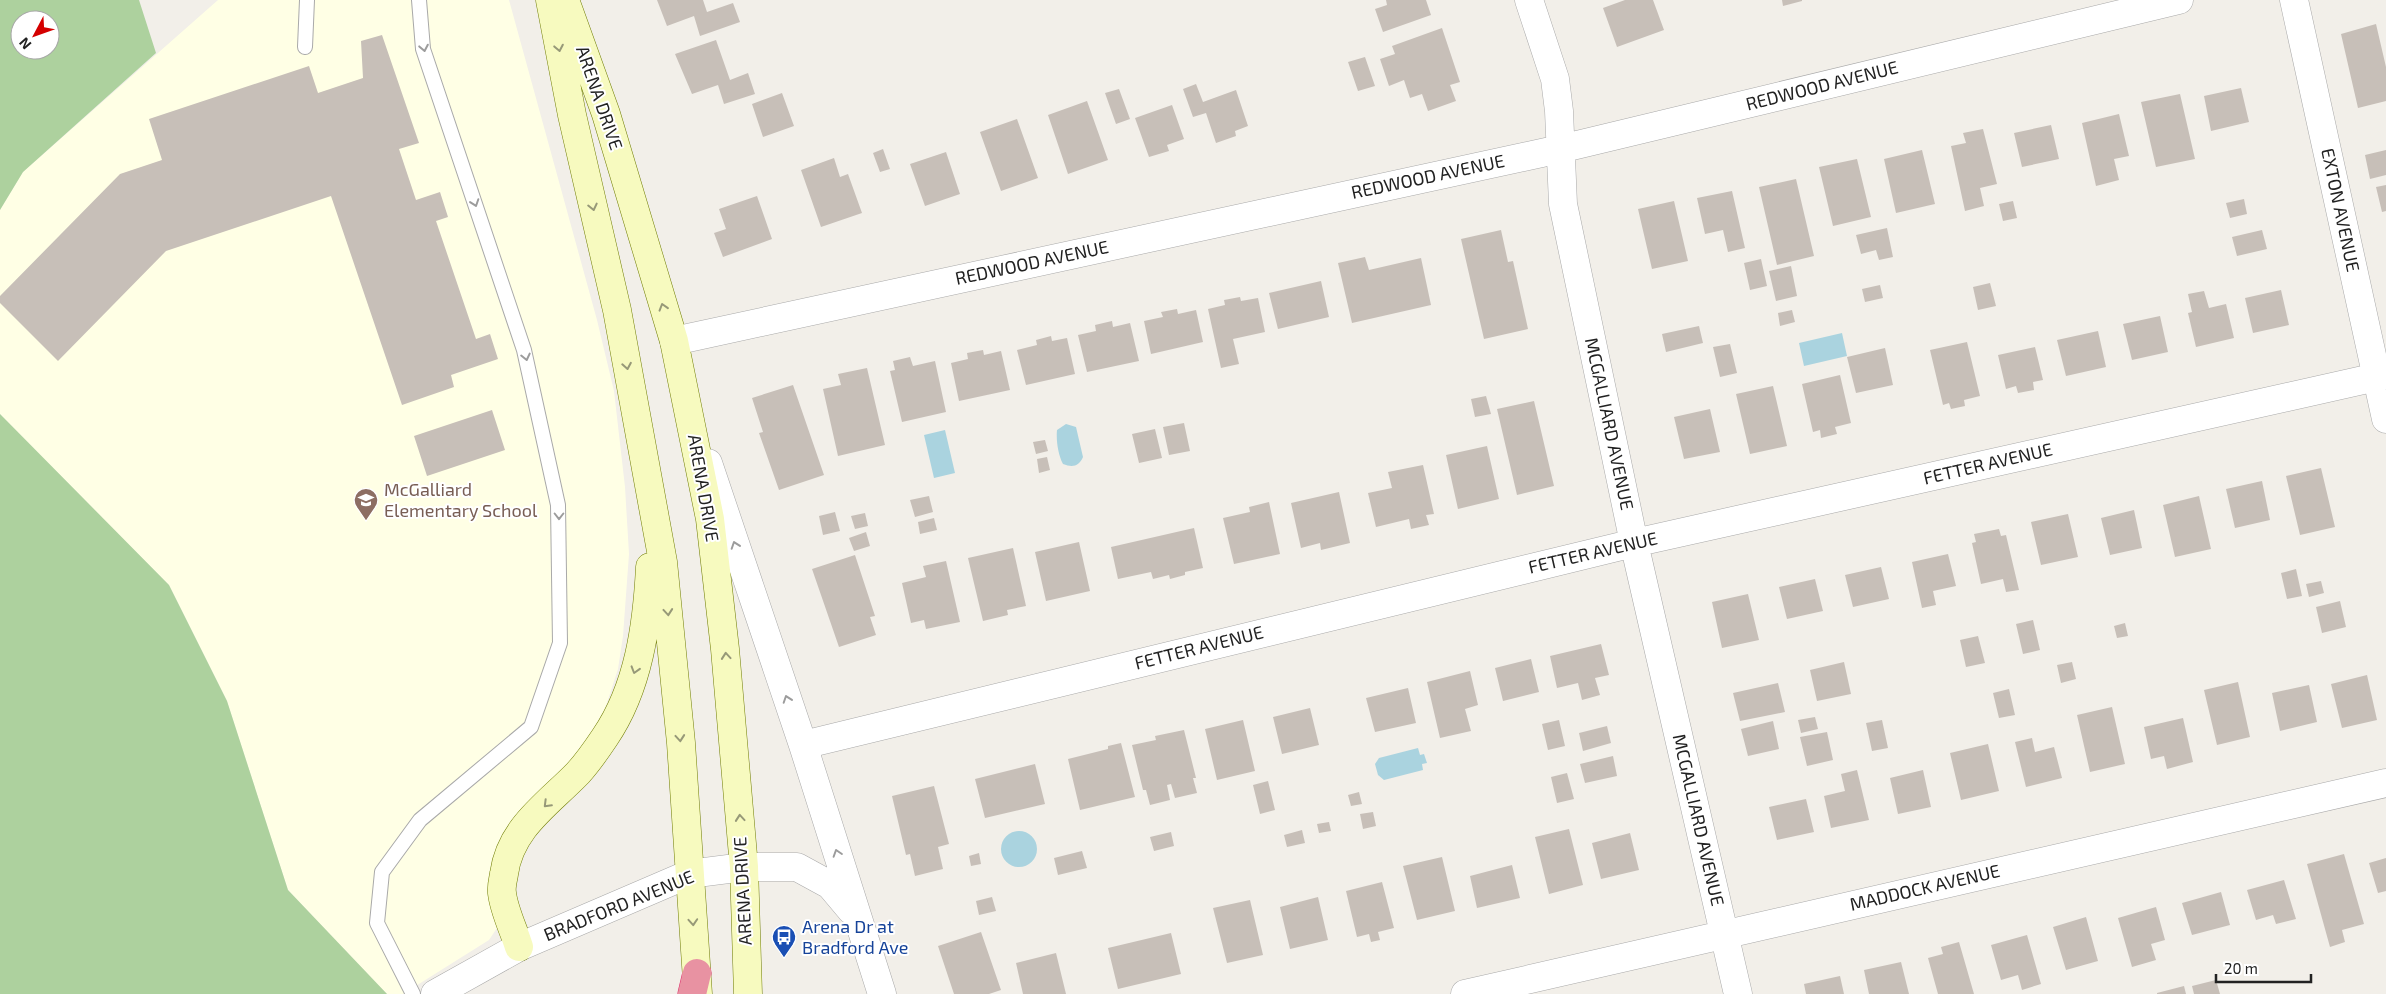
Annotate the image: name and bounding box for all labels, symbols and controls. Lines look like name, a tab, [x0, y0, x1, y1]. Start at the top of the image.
north arrow	[10, 10, 60, 60]
text: N	[15, 34, 35, 53]
one-way arrow	[553, 43, 564, 52]
street label: ARENA DRIVE	[572, 43, 628, 153]
one-way arrow	[418, 44, 428, 53]
street label: REDWOOD AVENUE	[1743, 55, 1900, 115]
street label: EXTON AVENUE	[2317, 146, 2365, 274]
street label: REDWOOD AVENUE	[1349, 149, 1506, 203]
one-way arrow	[469, 198, 479, 206]
one-way arrow	[587, 202, 598, 211]
street label: REDWOOD AVENUE	[953, 235, 1110, 289]
one-way arrow	[659, 304, 669, 312]
street label: MCGALLIARD AVENUE	[1581, 336, 1639, 512]
one-way arrow	[520, 352, 531, 361]
one-way arrow	[622, 361, 632, 370]
street label: ARENA DRIVE	[684, 432, 724, 543]
street label: FETTER AVENUE	[1921, 437, 2054, 489]
place label: McGalliard Elementary School	[384, 478, 538, 521]
school or university icon: McGalliard Elementary School	[353, 487, 379, 521]
one-way arrow	[553, 512, 564, 520]
street label: FETTER AVENUE	[1526, 526, 1659, 578]
one-way arrow	[731, 541, 741, 549]
one-way arrow	[662, 608, 673, 616]
street label: FETTER AVENUE	[1132, 620, 1265, 674]
one-way arrow	[721, 652, 732, 660]
one-way arrow	[631, 665, 641, 674]
one-way arrow	[783, 695, 793, 703]
street label: MCGALLIARD AVENUE	[1668, 732, 1729, 908]
one-way arrow	[674, 734, 685, 742]
one-way arrow	[544, 798, 553, 807]
one-way arrow	[734, 814, 745, 822]
street label: ARENA DRIVE	[728, 836, 756, 946]
one-way arrow	[833, 850, 843, 858]
street label: MADDOCK AVENUE	[1847, 859, 2002, 915]
street label: BRADFORD AVENUE	[540, 865, 697, 945]
place label: Arena Dr at Bradford Ave	[802, 915, 908, 958]
one-way arrow	[687, 919, 698, 927]
bus stop icon: Arena Dr at Bradford Ave	[771, 924, 797, 958]
scale bar	[2216, 952, 2311, 984]
text: 20 m	[2224, 959, 2258, 977]

